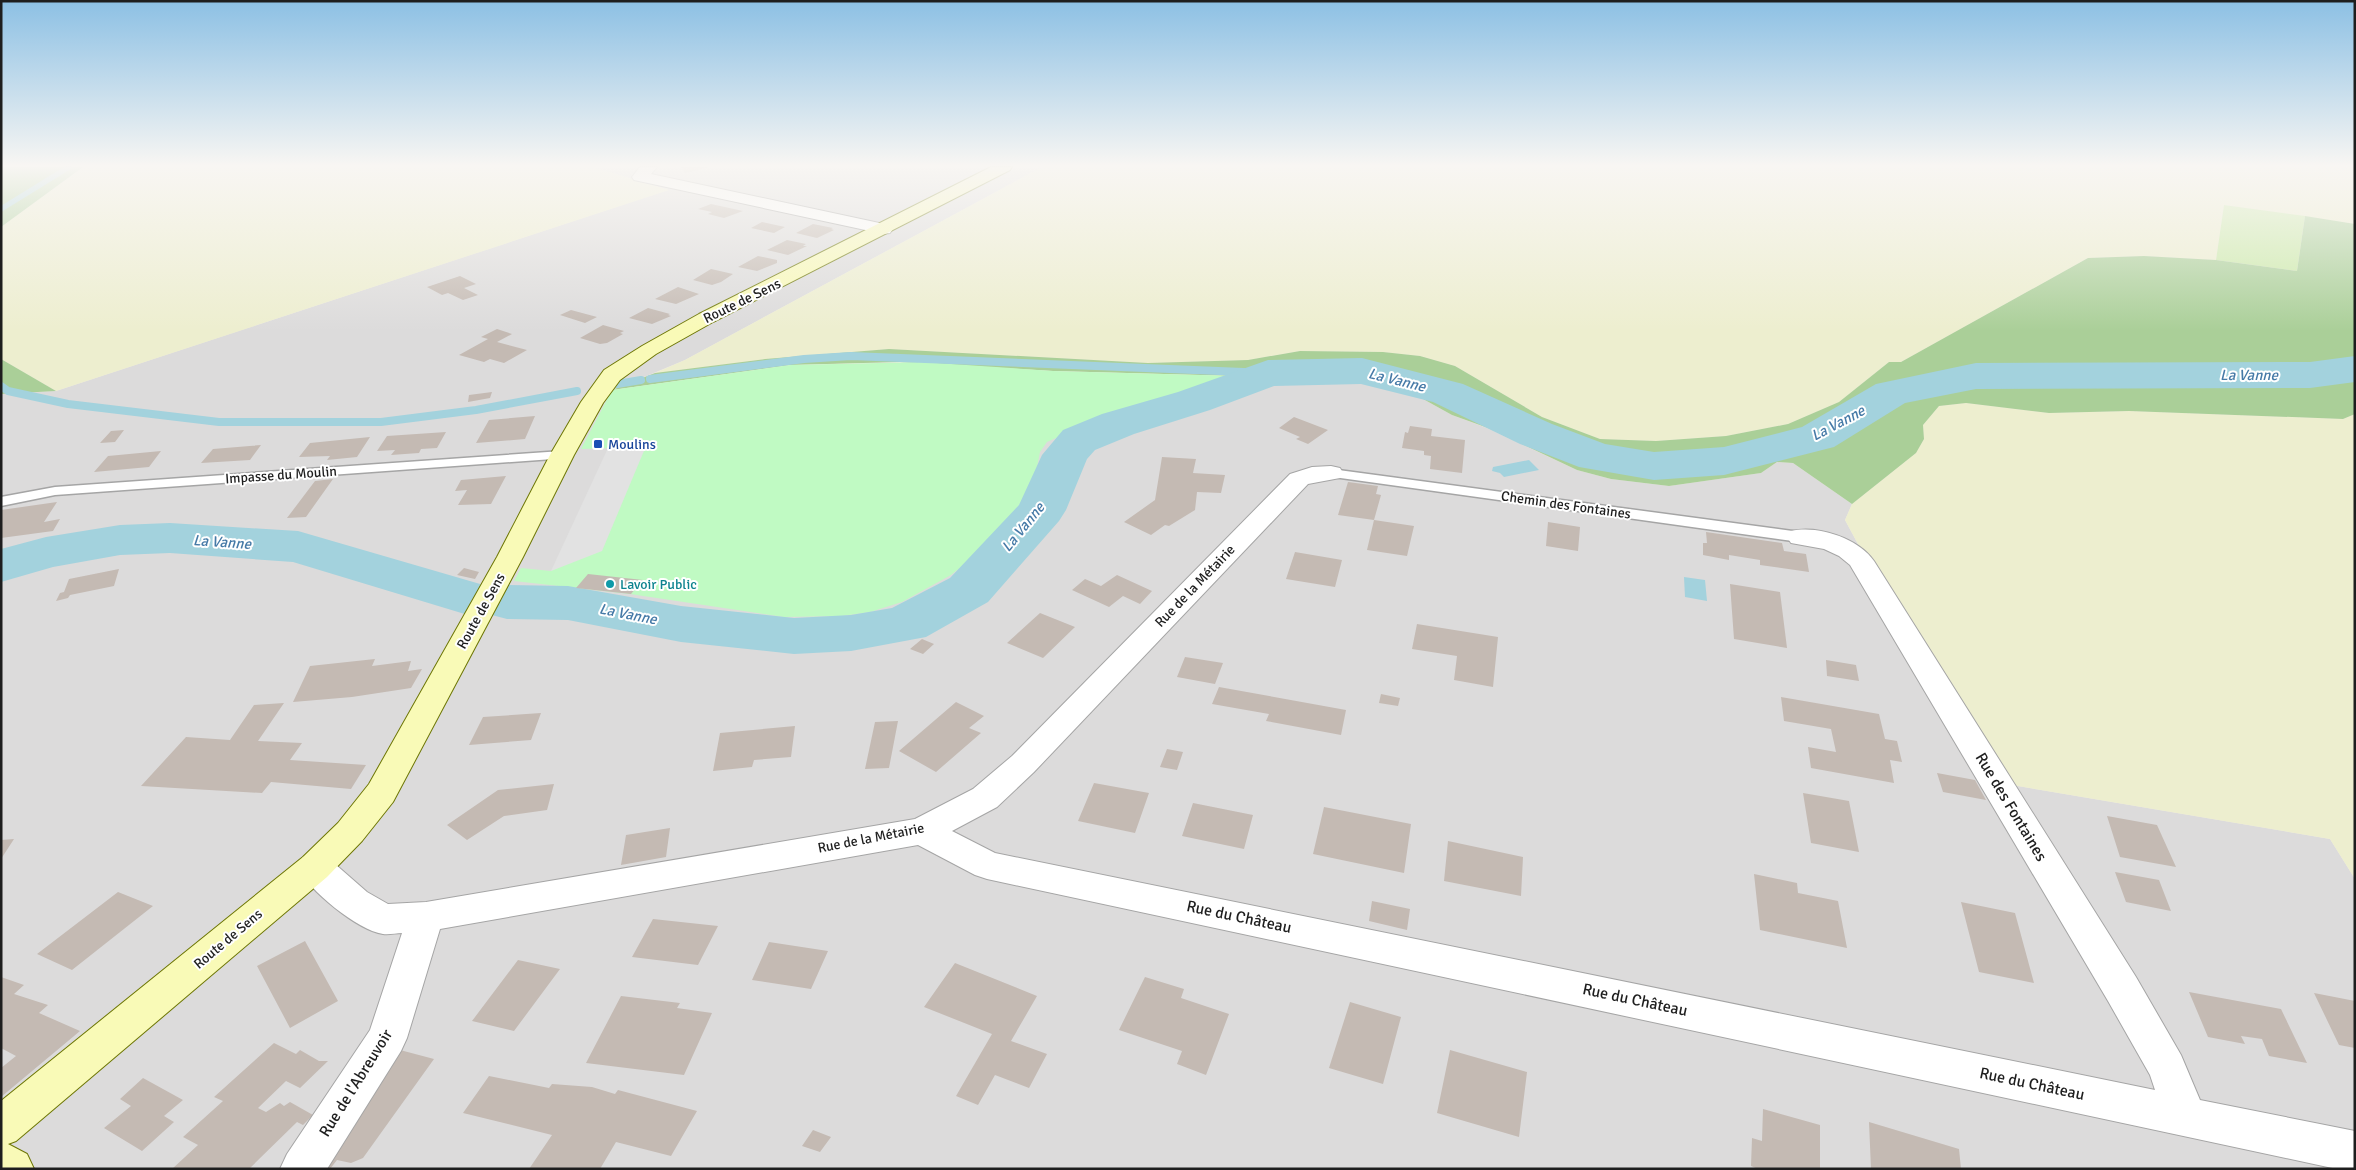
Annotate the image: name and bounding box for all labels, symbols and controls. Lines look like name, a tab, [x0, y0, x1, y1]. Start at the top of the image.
street label: Route de Sens	[700, 275, 784, 327]
water label: La Vanne	[1367, 364, 1429, 396]
water label: La Vanne	[2220, 366, 2280, 384]
water label: La Vanne	[1808, 401, 1869, 445]
place label: Moulins	[608, 436, 656, 453]
marker: Moulins	[592, 438, 604, 450]
street label: Impasse du Moulin	[225, 463, 337, 487]
street label: Chemin des Fontaines	[1500, 487, 1632, 523]
water label: La Vanne	[998, 498, 1049, 555]
water label: La Vanne	[192, 531, 253, 553]
street label: Rue de la Métairie	[1151, 541, 1239, 631]
street label: Route de Sens	[453, 570, 509, 652]
place label: Lavoir Public	[620, 576, 697, 593]
marker: Lavoir Public	[604, 578, 616, 590]
water label: La Vanne	[598, 600, 660, 629]
street label: Rue des Fontaines	[1971, 749, 2051, 865]
street label: Rue de la Métairie	[816, 819, 926, 857]
street label: Rue du Château	[1185, 896, 1293, 938]
street label: Route de Sens	[190, 905, 266, 973]
street label: Rue du Château	[1581, 979, 1689, 1021]
street label: Rue de l'Abreuvoir	[315, 1025, 397, 1141]
street label: Rue du Château	[1978, 1063, 2086, 1105]

